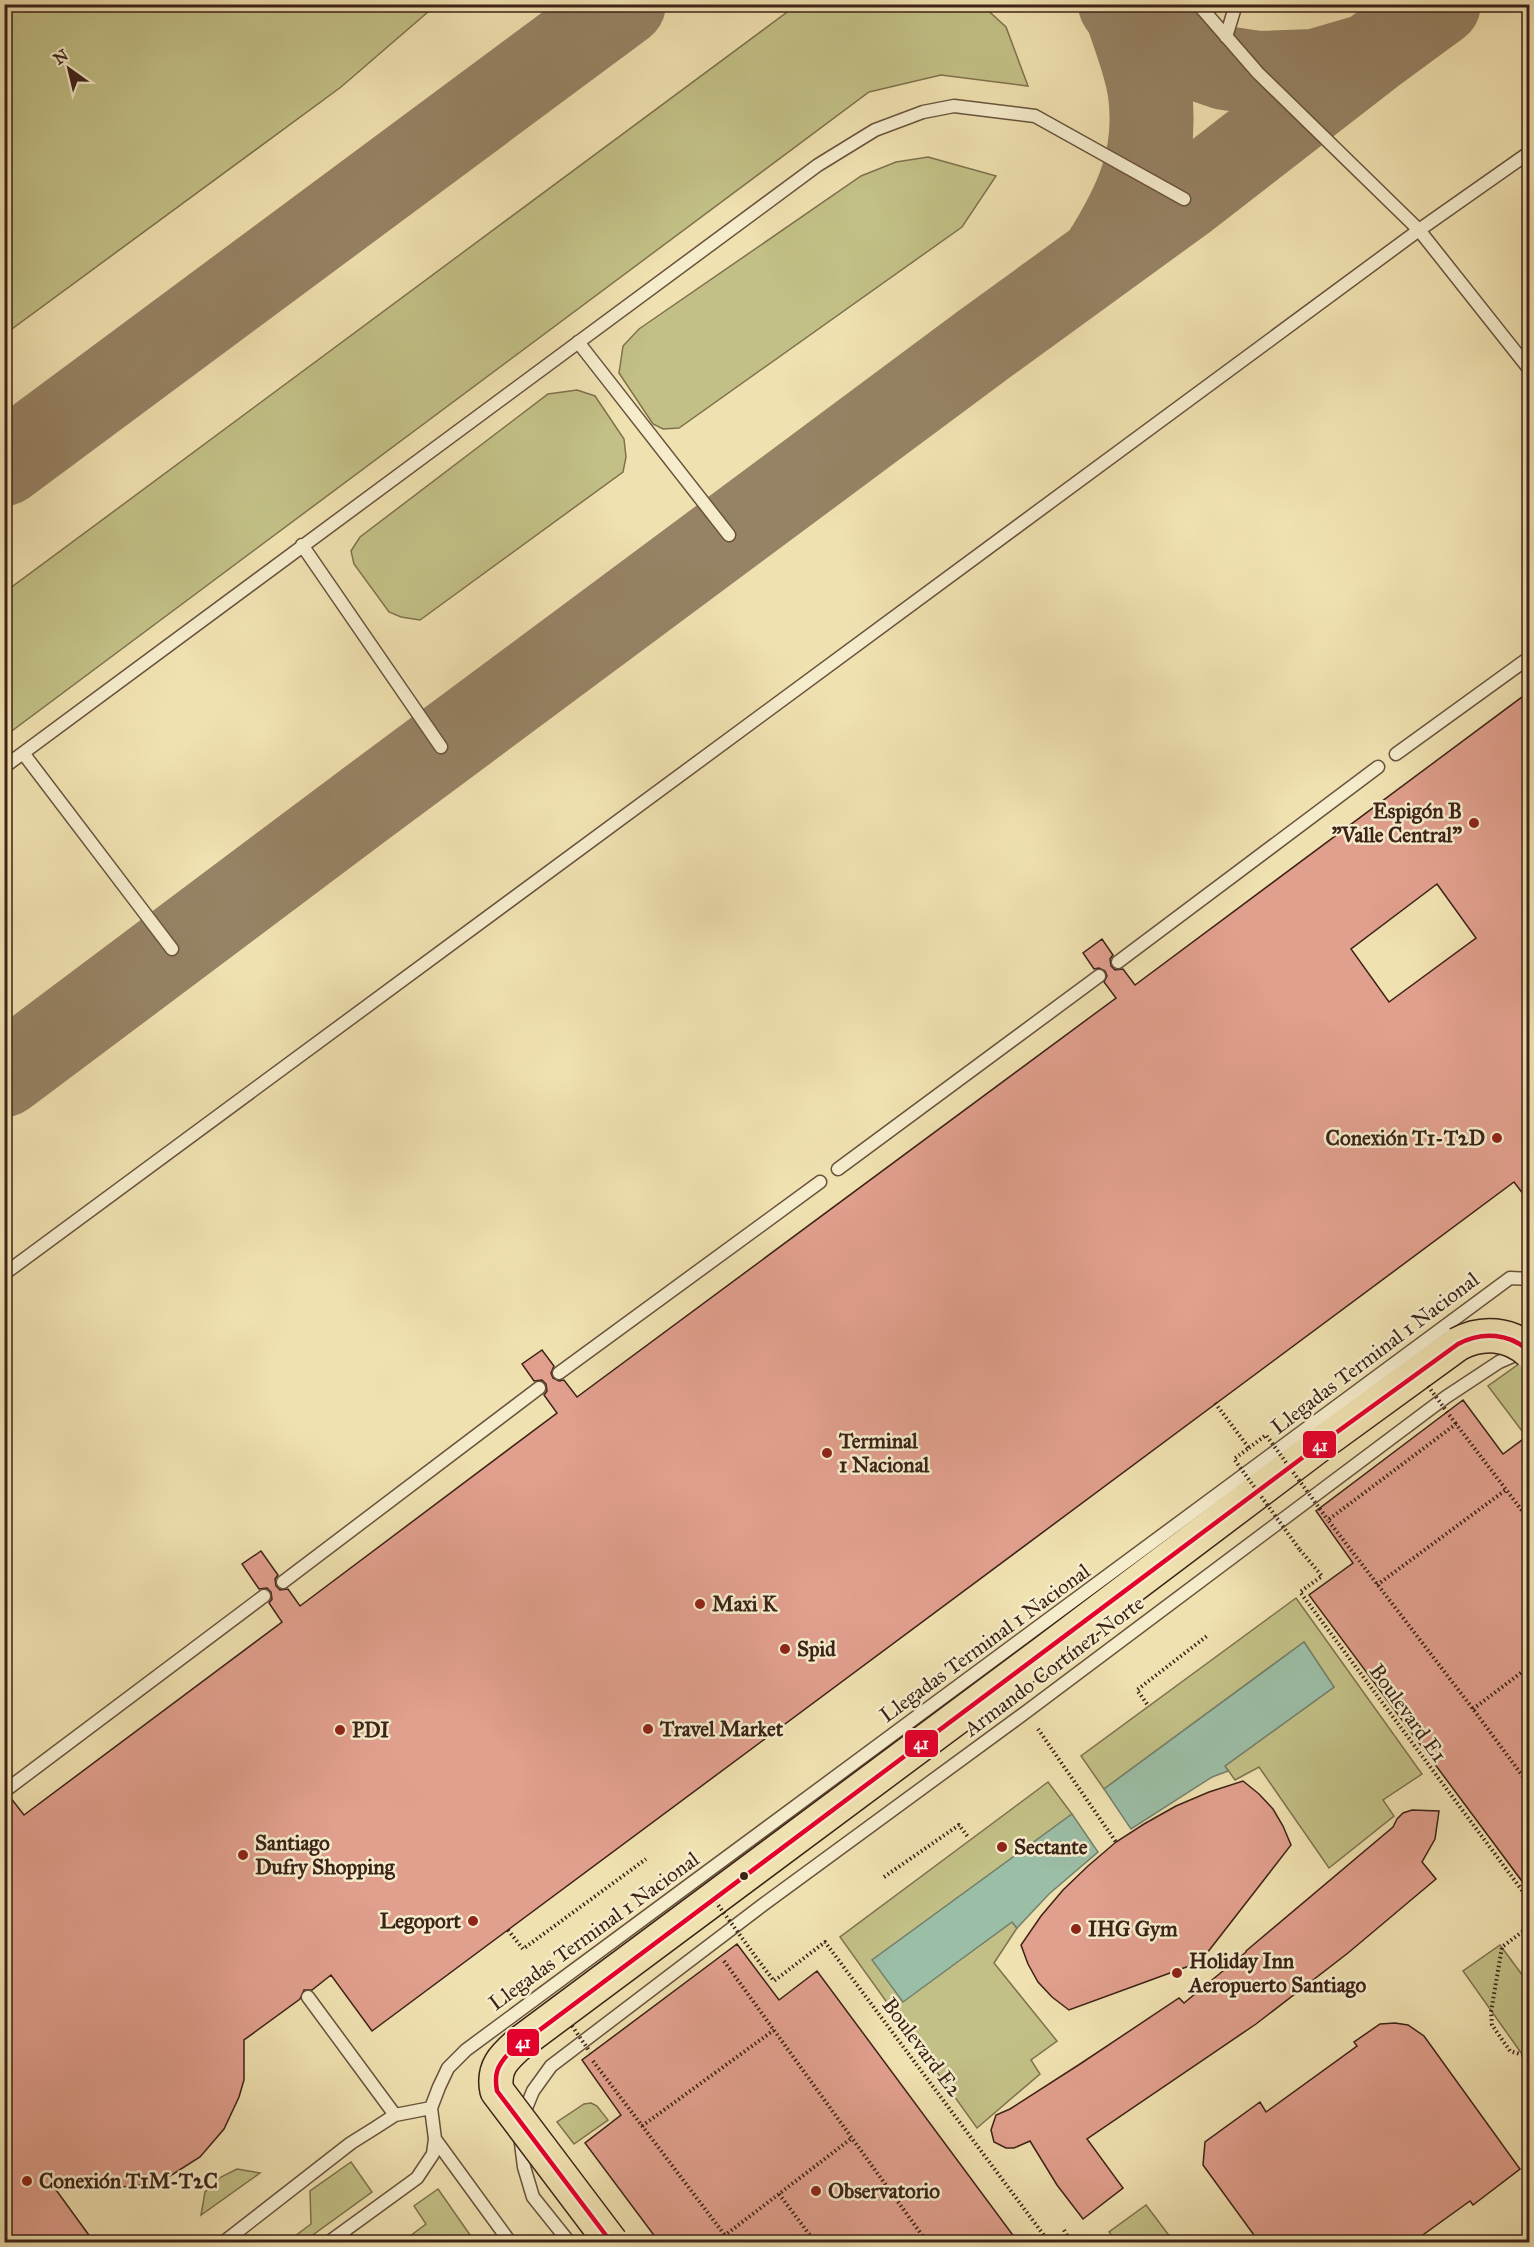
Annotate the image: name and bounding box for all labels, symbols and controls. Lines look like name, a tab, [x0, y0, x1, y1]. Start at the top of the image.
north arrow	[39, 39, 99, 99]
text: N	[50, 45, 72, 69]
place label: Espigón B "Valle Central"	[1332, 798, 1462, 848]
marker: Espigón B "Valle Central"	[1467, 816, 1481, 830]
place label: Conexión T1-T2D	[1326, 1125, 1485, 1151]
marker: Conexión T1-T2D	[1490, 1131, 1504, 1145]
street label: Llegadas Terminal 1 Nacional	[1266, 1266, 1484, 1440]
place label: Terminal 1 Nacional	[838, 1428, 931, 1478]
line badge: 41	[1302, 1430, 1337, 1459]
text: 41	[1312, 1436, 1328, 1456]
marker: Terminal 1 Nacional	[820, 1446, 834, 1460]
street label: Llegadas Terminal 1 Nacional	[875, 1558, 1095, 1728]
street label: Armando Cortínez Norte	[958, 1590, 1149, 1743]
place label: Maxi K	[712, 1591, 778, 1617]
marker: Maxi K	[693, 1597, 707, 1611]
place label: Spid	[797, 1636, 836, 1662]
marker: Spid	[778, 1642, 792, 1656]
street label: Boulevard E1	[1364, 1659, 1452, 1767]
place label: Travel Market	[659, 1716, 784, 1742]
place label: PDI	[352, 1717, 389, 1743]
marker: Travel Market	[641, 1722, 655, 1736]
marker: PDI	[333, 1723, 347, 1737]
line badge: 41	[904, 1729, 939, 1758]
text: 41	[913, 1734, 929, 1754]
place label: Santiago Dufry Shopping	[255, 1830, 396, 1880]
place label: Sectante	[1014, 1834, 1088, 1860]
marker: Sectante	[995, 1840, 1009, 1854]
street label: Llegadas Terminal 1 Nacional	[484, 1846, 704, 2016]
marker: Santiago Dufry Shopping	[236, 1848, 250, 1862]
unlabelled marker	[738, 1870, 750, 1882]
place label: Legoport	[380, 1908, 462, 1934]
marker: Legoport	[466, 1914, 480, 1928]
place label: IHG Gym	[1088, 1916, 1178, 1942]
marker: IHG Gym	[1069, 1922, 1083, 1936]
place label: Holiday Inn Aeropuerto Santiago	[1187, 1948, 1366, 1998]
marker: Holiday Inn Aeropuerto Santiago	[1170, 1966, 1184, 1980]
street label: Boulevard E2	[876, 1992, 968, 2102]
line badge: 41	[506, 2028, 540, 2057]
text: 41	[515, 2033, 531, 2053]
place label: Conexión T1M-T2C	[39, 2168, 218, 2194]
marker: Conexión T1M-T2C	[20, 2174, 34, 2188]
place label: Observatorio	[828, 2178, 940, 2204]
marker: Observatorio	[809, 2184, 823, 2198]

